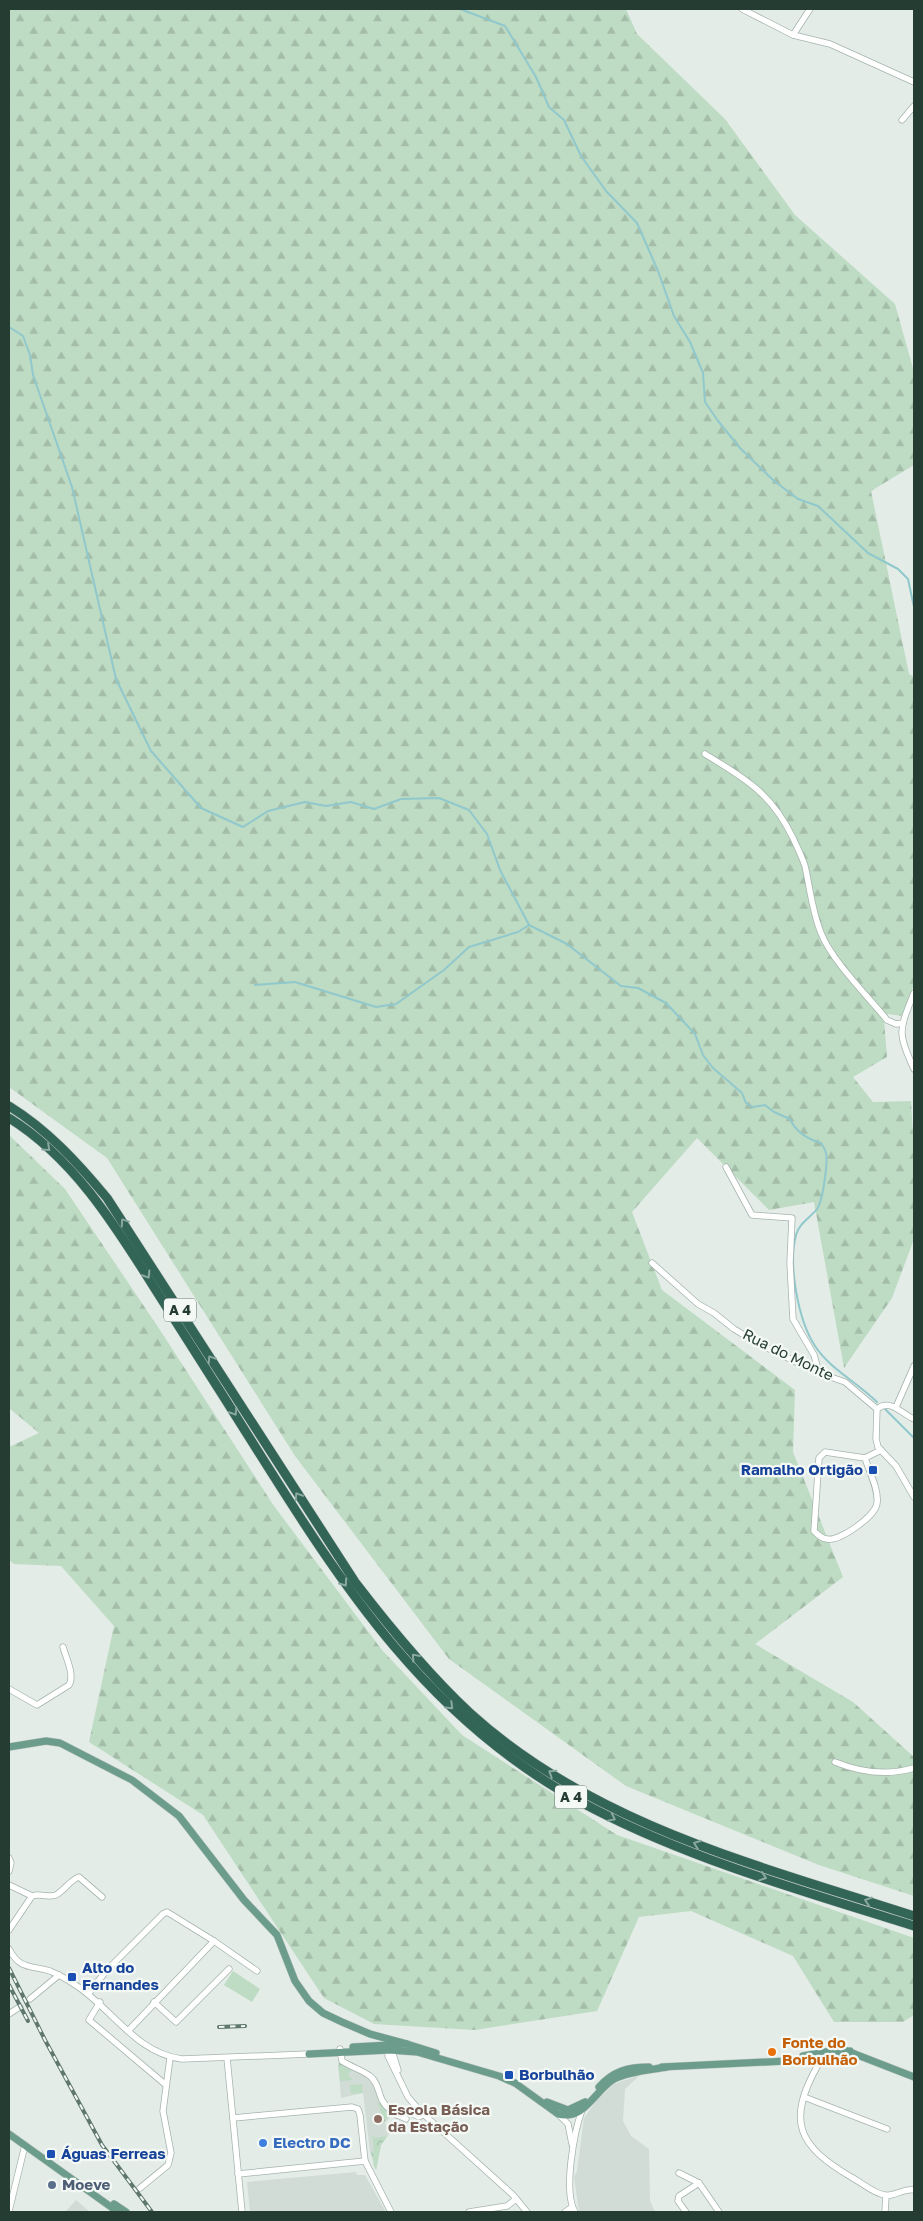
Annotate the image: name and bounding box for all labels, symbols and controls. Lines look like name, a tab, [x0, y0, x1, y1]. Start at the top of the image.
one-way arrow	[42, 1142, 51, 1151]
one-way arrow	[120, 1218, 130, 1227]
one-way arrow	[140, 1270, 150, 1279]
road number: A 4	[164, 1298, 196, 1322]
street label: Rua do Monte	[740, 1324, 837, 1384]
one-way arrow	[208, 1355, 217, 1364]
one-way arrow	[228, 1407, 237, 1416]
place label: Ramalho Ortigão	[741, 1460, 863, 1478]
marker: Ramalho Ortigão	[867, 1464, 879, 1476]
one-way arrow	[295, 1492, 305, 1501]
one-way arrow	[338, 1578, 347, 1587]
one-way arrow	[412, 1653, 421, 1662]
one-way arrow	[444, 1700, 453, 1709]
one-way arrow	[548, 1770, 557, 1779]
road number: A 4	[555, 1785, 587, 1808]
one-way arrow	[606, 1812, 615, 1822]
one-way arrow	[694, 1840, 702, 1850]
one-way arrow	[758, 1872, 766, 1882]
one-way arrow	[864, 1897, 873, 1907]
place label: Alto do Fernandes	[82, 1958, 159, 1993]
marker: Alto do Fernandes	[66, 1971, 78, 1983]
place label: Fonte do Borbulhão	[782, 2033, 857, 2068]
marker: Fonte do Borbulhão	[766, 2046, 778, 2058]
place label: Borbulhão	[519, 2065, 594, 2083]
marker: Borbulhão	[503, 2069, 515, 2081]
place label: Escola Básica da Estação	[388, 2100, 490, 2135]
marker: Escola Básica da Estação	[372, 2113, 384, 2125]
place label: Electro DC	[273, 2133, 351, 2151]
marker: Electro DC	[257, 2137, 269, 2149]
place label: Águas Ferreas	[61, 2144, 166, 2162]
marker: Águas Ferreas	[45, 2148, 57, 2160]
place label: Moeve	[62, 2175, 111, 2193]
marker: Moeve	[46, 2179, 58, 2191]

